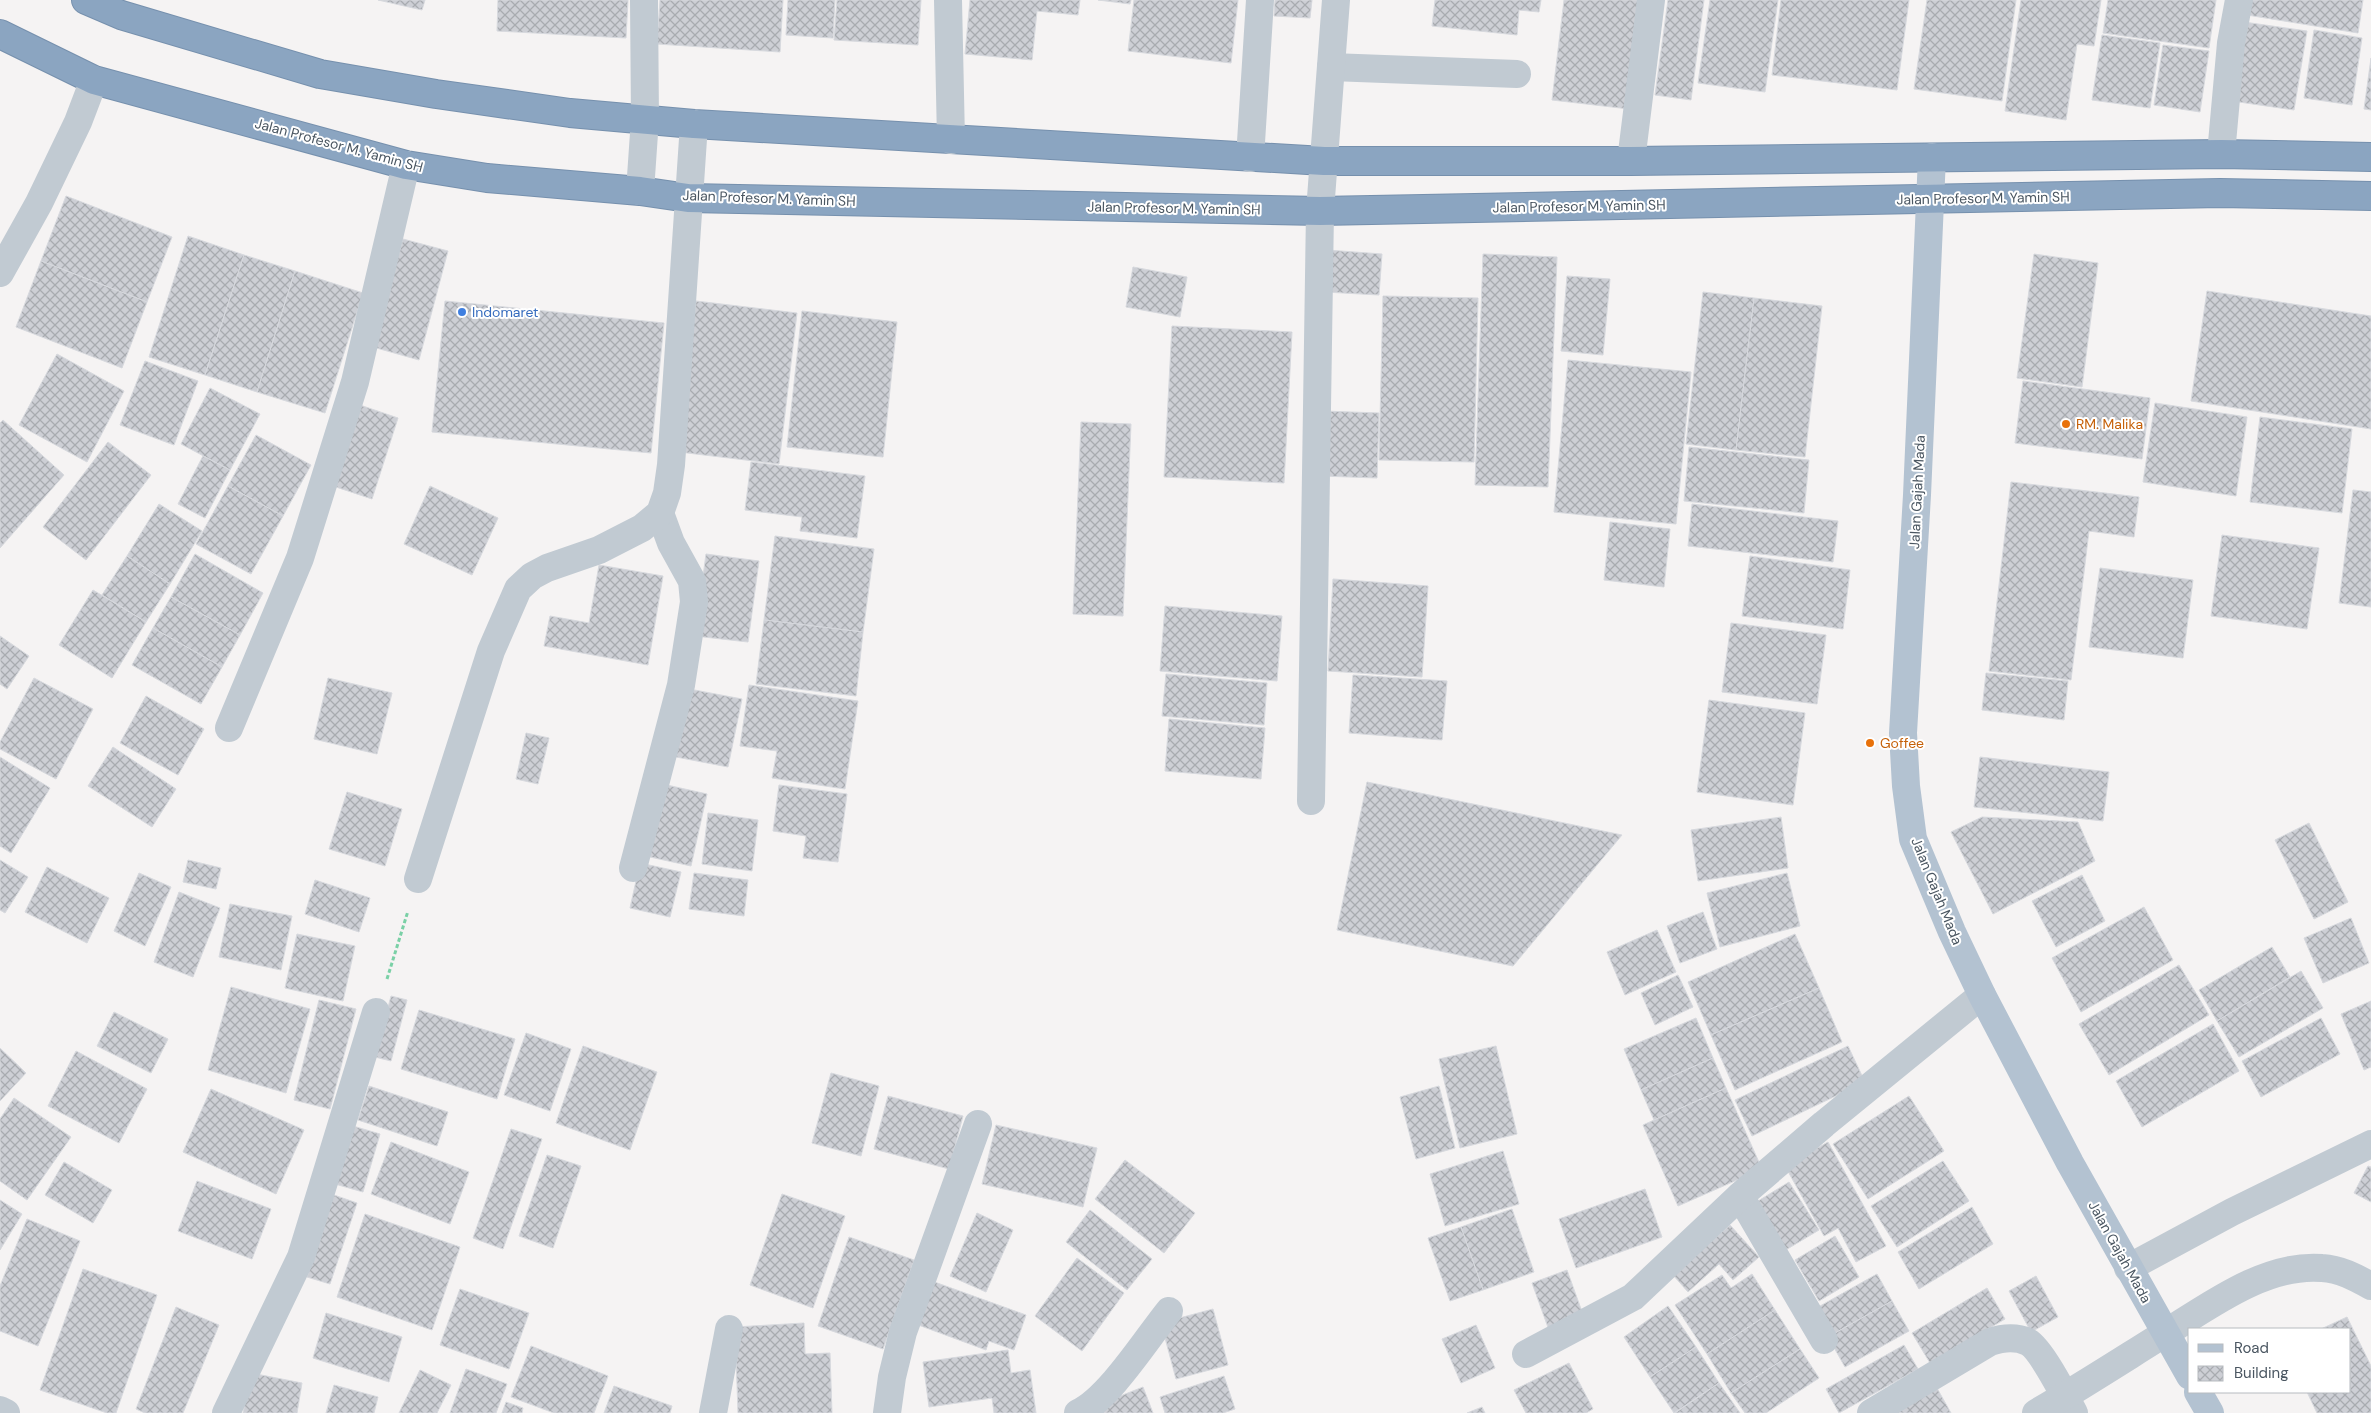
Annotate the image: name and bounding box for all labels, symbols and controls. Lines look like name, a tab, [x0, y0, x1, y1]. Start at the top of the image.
street label: Jalan Profesor M. Yamin SH	[253, 114, 425, 176]
street label: Jalan Profesor M. Yamin SH	[682, 186, 856, 210]
street label: Jalan Profesor M. Yamin SH	[1896, 187, 2070, 209]
street label: Jalan Profesor M. Yamin SH	[1492, 195, 1666, 217]
street label: Jalan Profesor M. Yamin SH	[1087, 197, 1261, 219]
place label: Indomaret	[472, 303, 539, 321]
marker: Indomaret	[456, 306, 468, 318]
place label: RM. Malika	[2076, 415, 2143, 433]
marker: RM. Malika	[2060, 418, 2072, 430]
street label: Jalan Gajah Mada	[1905, 435, 1929, 549]
place label: Goffee	[1880, 734, 1924, 752]
marker: Goffee	[1864, 737, 1876, 749]
street label: Jalan Gajah Mada	[1907, 835, 1967, 947]
street label: Jalan Gajah Mada	[2085, 1198, 2155, 1306]
legend	[2188, 1328, 2351, 1393]
text: Road	[2234, 1338, 2269, 1358]
text: Building	[2234, 1363, 2289, 1383]

